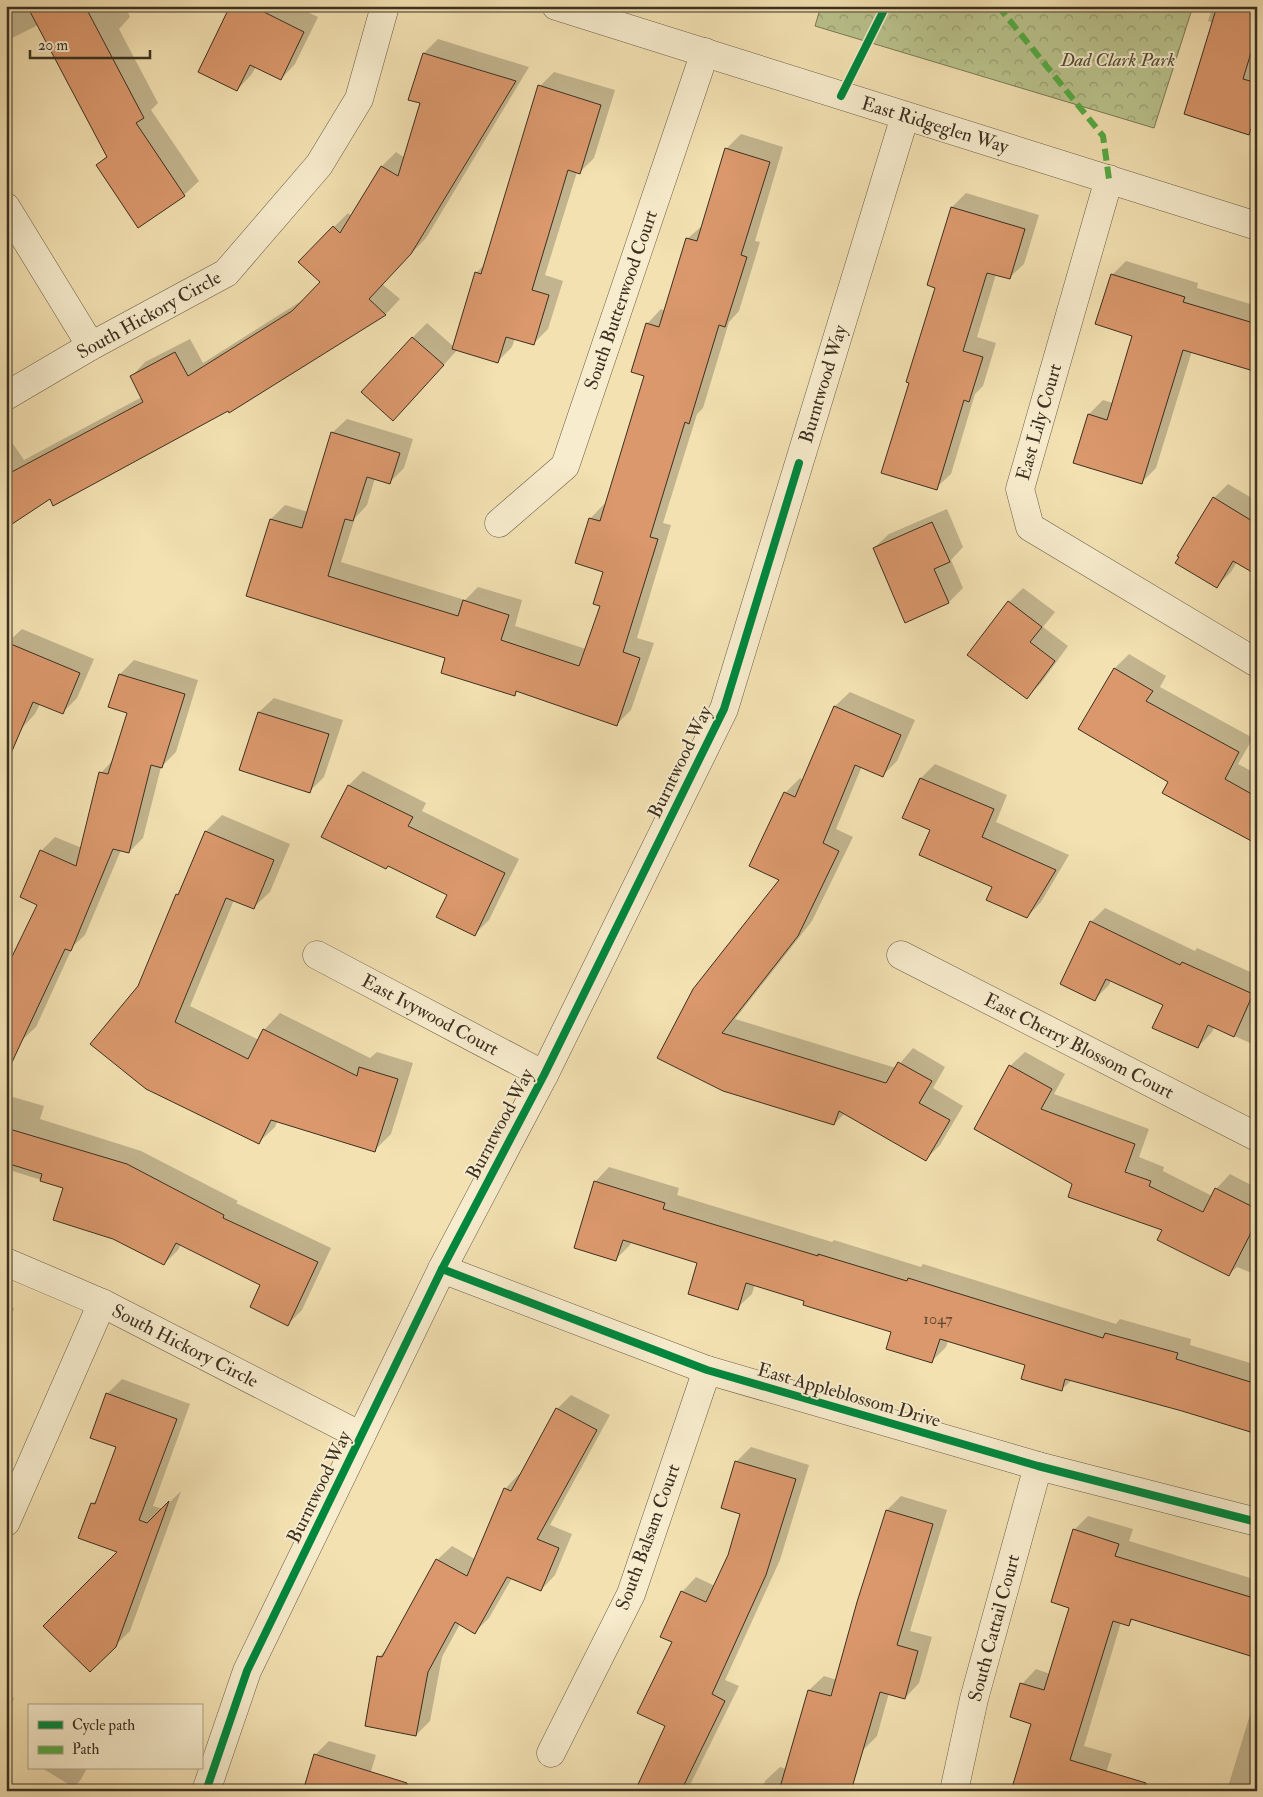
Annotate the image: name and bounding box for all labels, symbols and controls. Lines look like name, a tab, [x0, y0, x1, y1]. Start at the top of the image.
scale bar	[30, 28, 150, 60]
text: 20 m	[38, 36, 68, 55]
park label: Dad Clark Park	[1060, 48, 1175, 72]
street label: East Ridgeglen Way	[858, 91, 1012, 159]
street label: South Butterwood Court	[579, 207, 663, 393]
street label: South Hickory Circle	[73, 265, 225, 365]
street label: Burntwood Way	[794, 322, 853, 446]
street label: East Lily Court	[1011, 361, 1067, 483]
street label: Burntwood Way	[642, 701, 718, 822]
street label: East Ivywood Court	[357, 969, 503, 1061]
street label: East Cherry Blossom Court	[980, 988, 1178, 1104]
street label: Burntwood Way	[461, 1064, 540, 1184]
street label: South Hickory Circle	[108, 1299, 262, 1393]
house number: 1047	[923, 1309, 953, 1329]
street label: East Appleblossom Drive	[754, 1357, 943, 1434]
street label: Burntwood Way	[281, 1426, 357, 1547]
street label: South Balsam Court	[610, 1461, 686, 1613]
street label: South Cattail Court	[963, 1552, 1025, 1704]
legend	[28, 1704, 202, 1770]
text: Cycle path	[72, 1716, 135, 1736]
text: Path	[72, 1740, 99, 1759]

